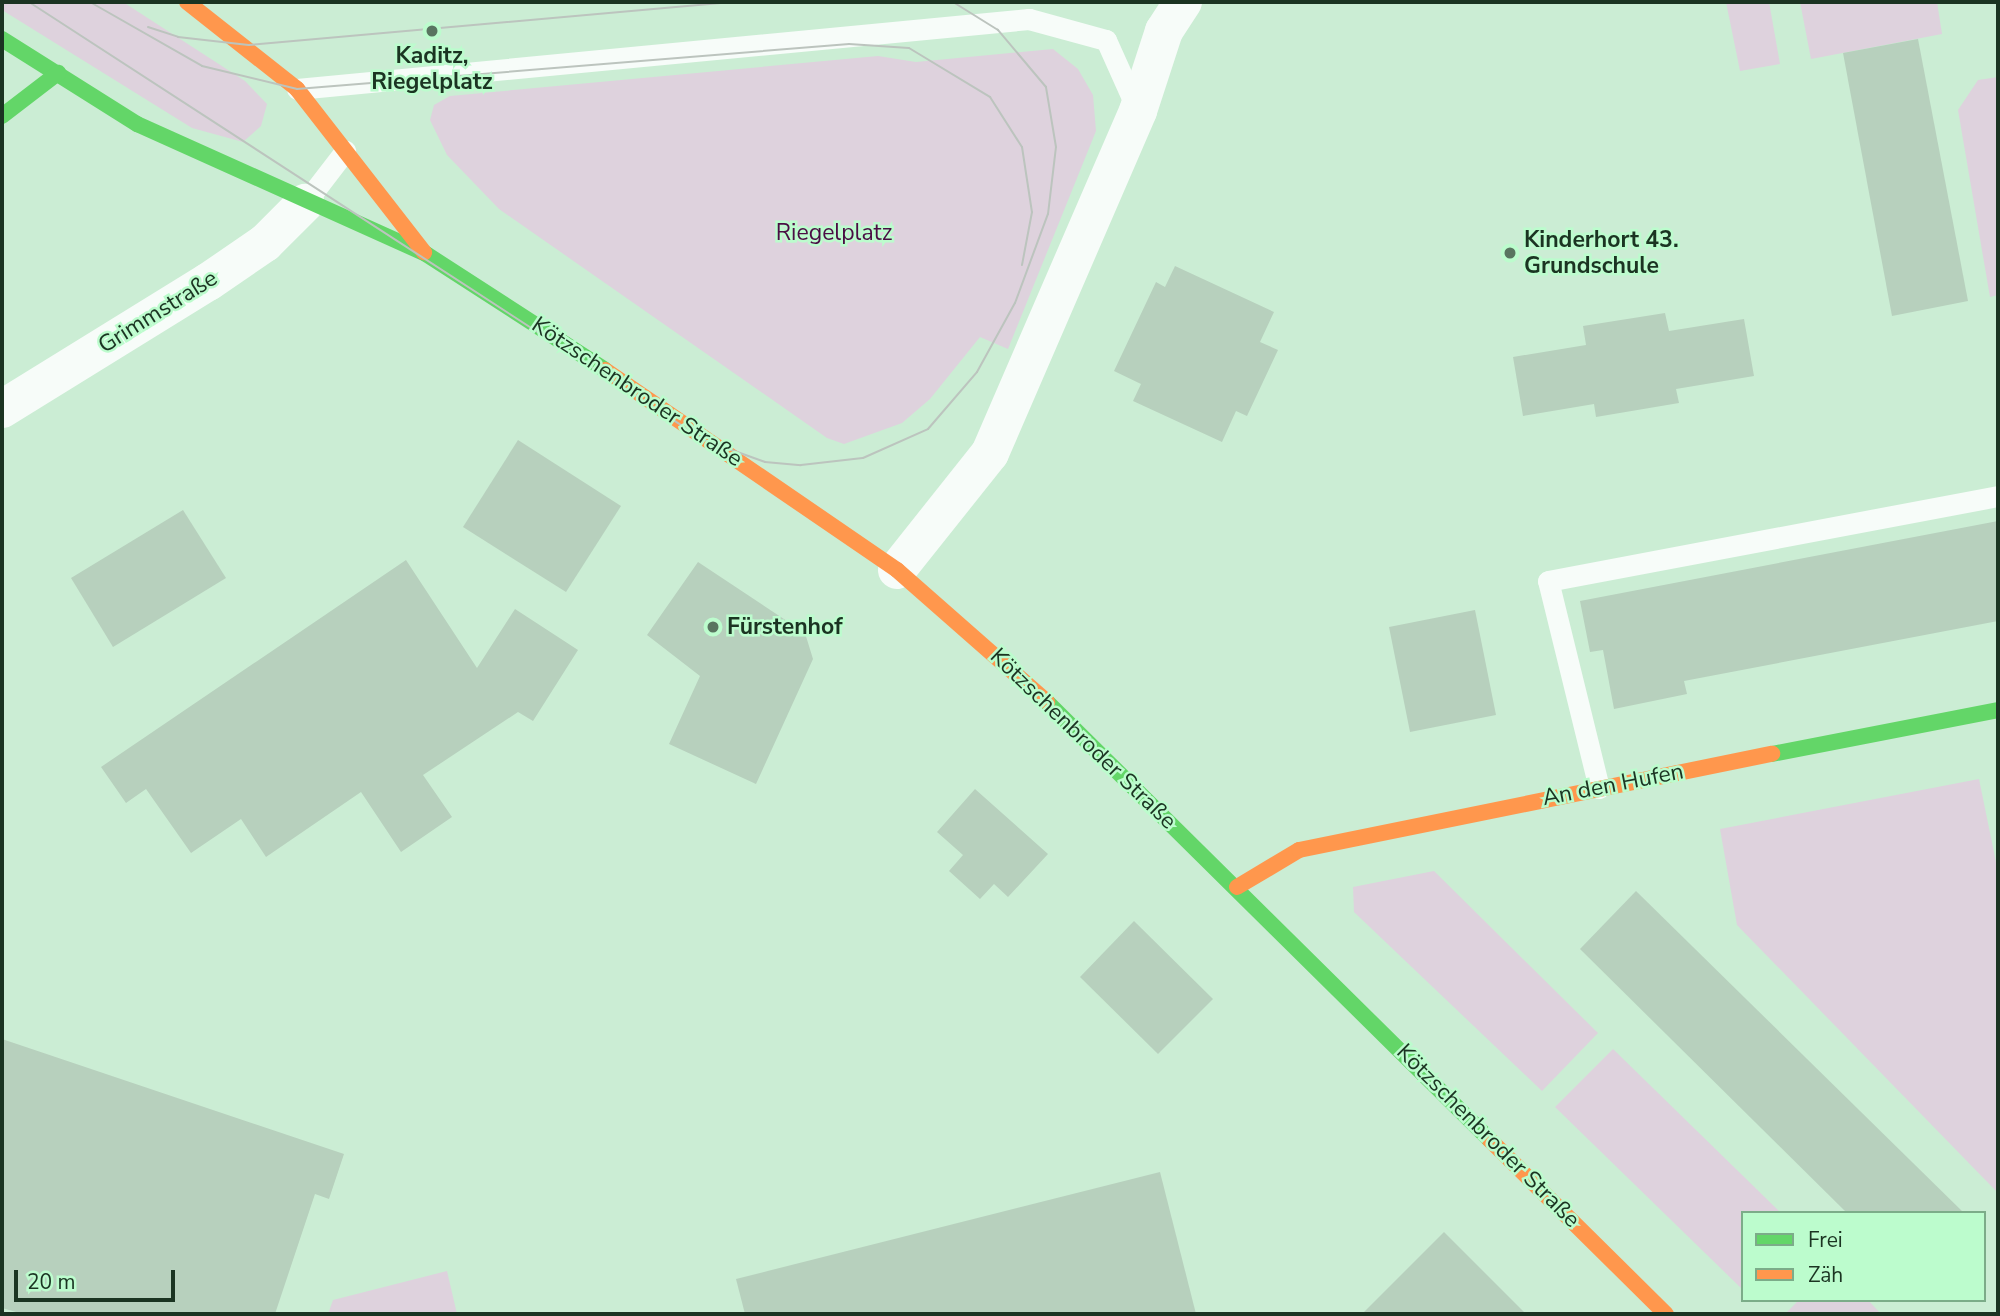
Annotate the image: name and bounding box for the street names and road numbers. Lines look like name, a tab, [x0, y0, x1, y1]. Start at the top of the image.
street label: Grimmstraße	[93, 264, 223, 360]
street label: Kötzschenbroder Straße	[526, 311, 748, 473]
street label: Kötzschenbroder Straße	[984, 643, 1182, 835]
street label: An den Hufen	[1540, 758, 1686, 812]
street label: Kötzschenbroder Straße	[1390, 1038, 1586, 1234]

